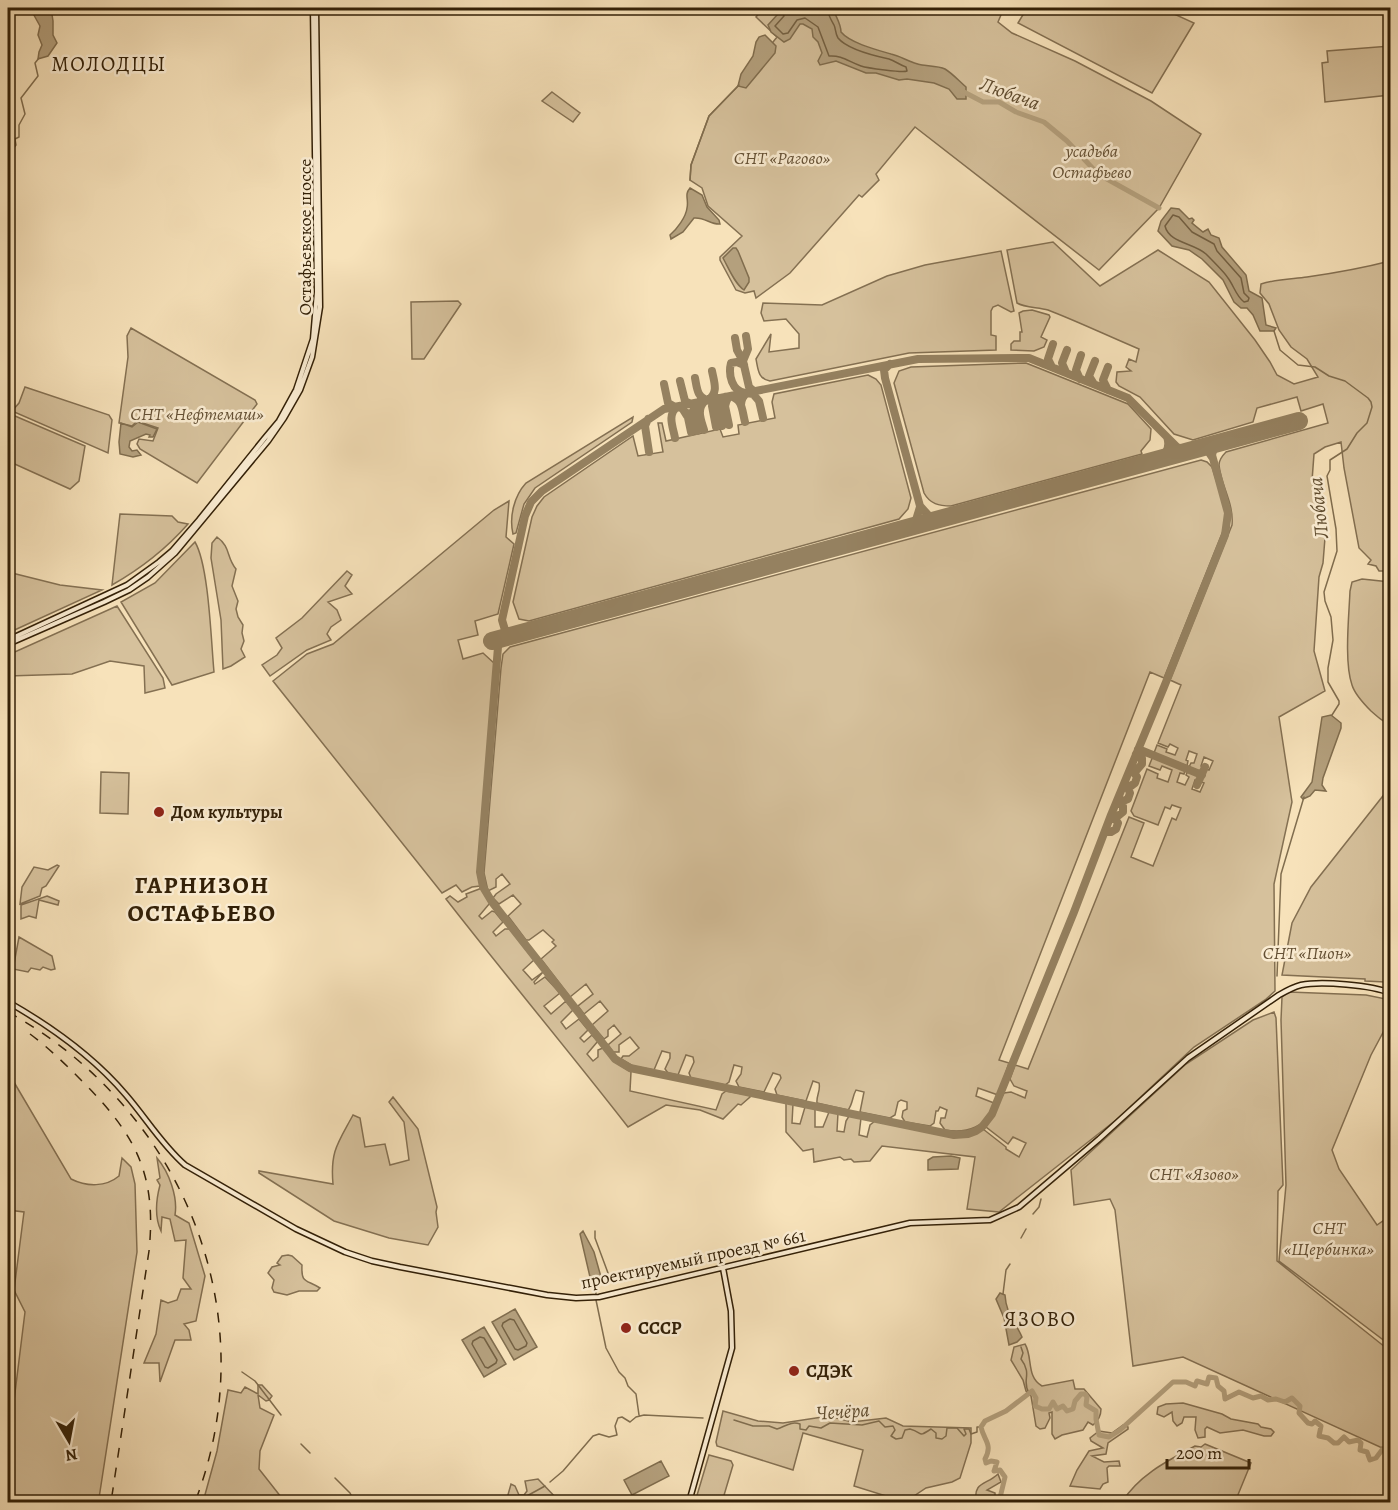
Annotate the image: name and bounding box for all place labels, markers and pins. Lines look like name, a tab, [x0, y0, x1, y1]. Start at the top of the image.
place label: Дом культуры	[171, 800, 283, 824]
marker: Дом культуры	[152, 805, 166, 819]
place label: СССР	[638, 1316, 682, 1340]
marker: СССР	[619, 1321, 633, 1335]
place label: СДЭК	[806, 1359, 853, 1383]
marker: СДЭК	[787, 1364, 801, 1378]

